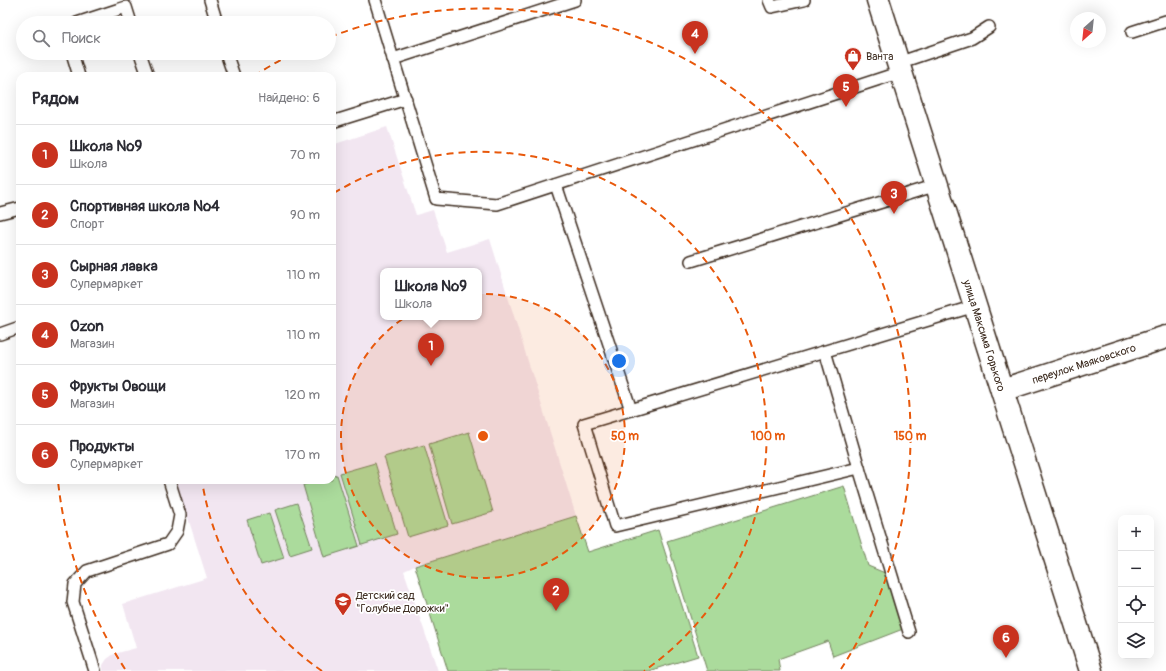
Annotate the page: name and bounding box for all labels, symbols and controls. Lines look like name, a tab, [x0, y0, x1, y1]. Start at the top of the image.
north arrow	[1070, 12, 1106, 48]
search box	[16, 16, 336, 60]
pin: 4	[682, 21, 708, 54]
icon: search	[30, 27, 52, 49]
text: Поиск	[62, 29, 101, 48]
shop icon: Ванта	[843, 46, 863, 71]
place label: Ванта	[866, 50, 893, 63]
pin: 5	[833, 74, 859, 107]
text: Рядом	[32, 88, 79, 109]
text: Найдено: 6	[258, 90, 320, 106]
text: Школа №9	[70, 137, 142, 156]
text: 1	[42, 147, 48, 163]
text: 70 m	[290, 147, 320, 163]
text: Школа	[70, 156, 107, 172]
pin: 3	[881, 181, 907, 214]
text: Спортивная школа №4	[70, 197, 220, 216]
text: 2	[41, 207, 49, 223]
text: 90 m	[290, 207, 320, 223]
text: Спорт	[70, 216, 104, 232]
text: Сырная лавка	[70, 257, 158, 276]
text: 3	[41, 267, 49, 283]
text: 110 m	[287, 267, 320, 283]
popup	[380, 268, 482, 320]
text: Супермаркет	[70, 276, 143, 292]
text: Школа №9	[395, 277, 467, 296]
street label: улица Максима Горького	[960, 277, 1008, 393]
text: Школа	[395, 296, 432, 312]
text: Ozon	[70, 317, 104, 336]
text: 4	[41, 327, 49, 343]
text: 110 m	[287, 327, 320, 343]
pin: 1	[418, 333, 444, 366]
text: Магазин	[70, 336, 114, 352]
street label: переулок Маяковского	[1030, 341, 1137, 386]
your location	[609, 351, 629, 371]
text: Фрукты Овощи	[70, 377, 165, 396]
text: 5	[41, 387, 49, 403]
text: 120 m	[284, 387, 320, 403]
text: Магазин	[70, 396, 114, 412]
centre of rings	[476, 429, 490, 443]
text: 50 m	[611, 429, 639, 444]
text: 100 m	[751, 429, 786, 444]
text: 150 m	[894, 429, 927, 444]
text: Продукты	[70, 437, 134, 456]
text: 6	[41, 447, 49, 463]
text: 170 m	[285, 447, 320, 463]
text: Супермаркет	[70, 456, 143, 472]
map controls	[1118, 515, 1154, 659]
button: +	[1118, 515, 1154, 551]
button: −	[1118, 551, 1154, 587]
pin: 2	[543, 578, 569, 611]
button: locate	[1118, 587, 1154, 623]
place label: Детский сад "Голубые Дорожки"	[355, 589, 449, 615]
school or university icon: Детский сад "Голубые Дорожки"	[333, 591, 353, 616]
button: layers	[1118, 623, 1154, 659]
pin: 6	[993, 625, 1019, 658]

